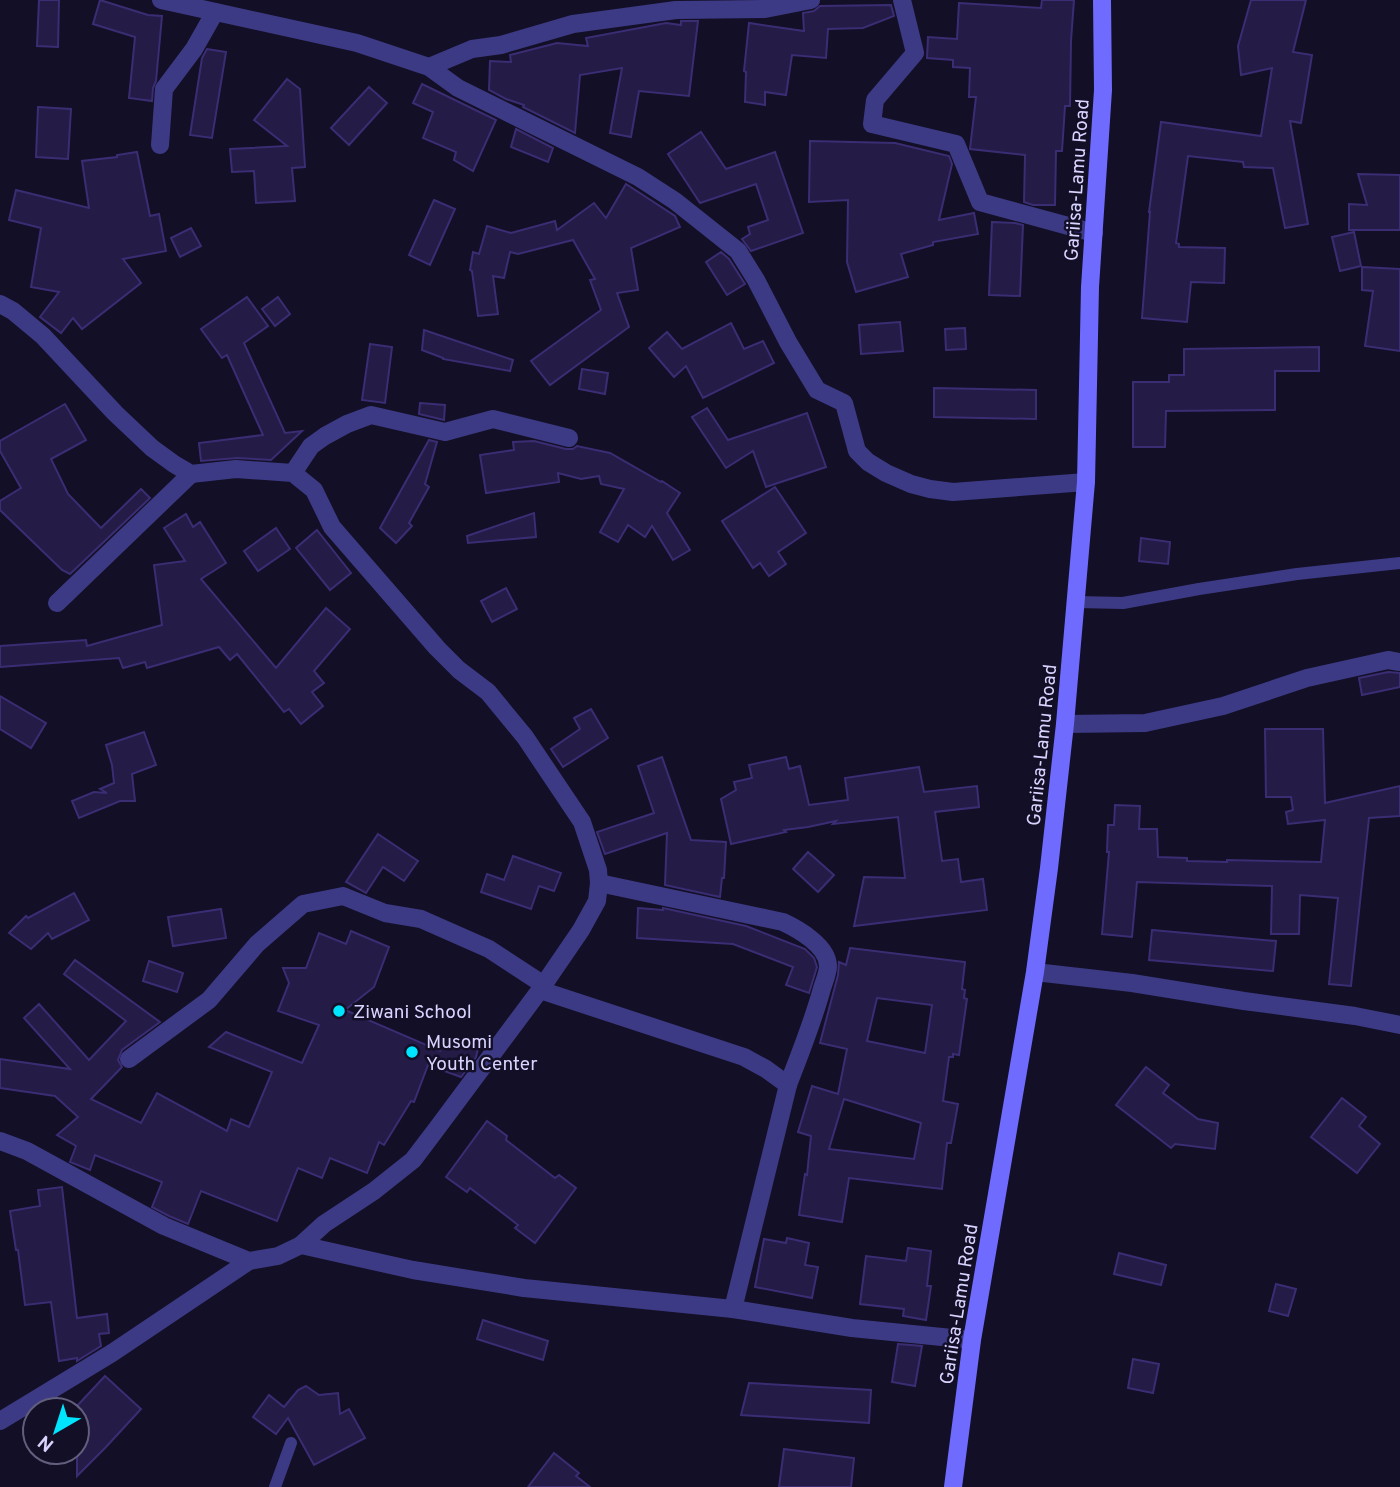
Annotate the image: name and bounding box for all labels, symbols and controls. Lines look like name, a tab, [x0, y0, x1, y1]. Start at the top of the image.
street label: Gariisa-Lamu Road	[1060, 98, 1096, 262]
street label: Gariisa-Lamu Road	[1023, 663, 1063, 827]
place label: Ziwani School	[353, 1001, 472, 1025]
marker: Ziwani School	[331, 1003, 347, 1019]
place label: Musomi Youth Center	[426, 1031, 538, 1077]
marker: Musomi Youth Center	[404, 1044, 420, 1060]
street label: Gariisa-Lamu Road	[935, 1222, 985, 1386]
north arrow	[21, 1396, 91, 1466]
text: N	[34, 1429, 59, 1456]

